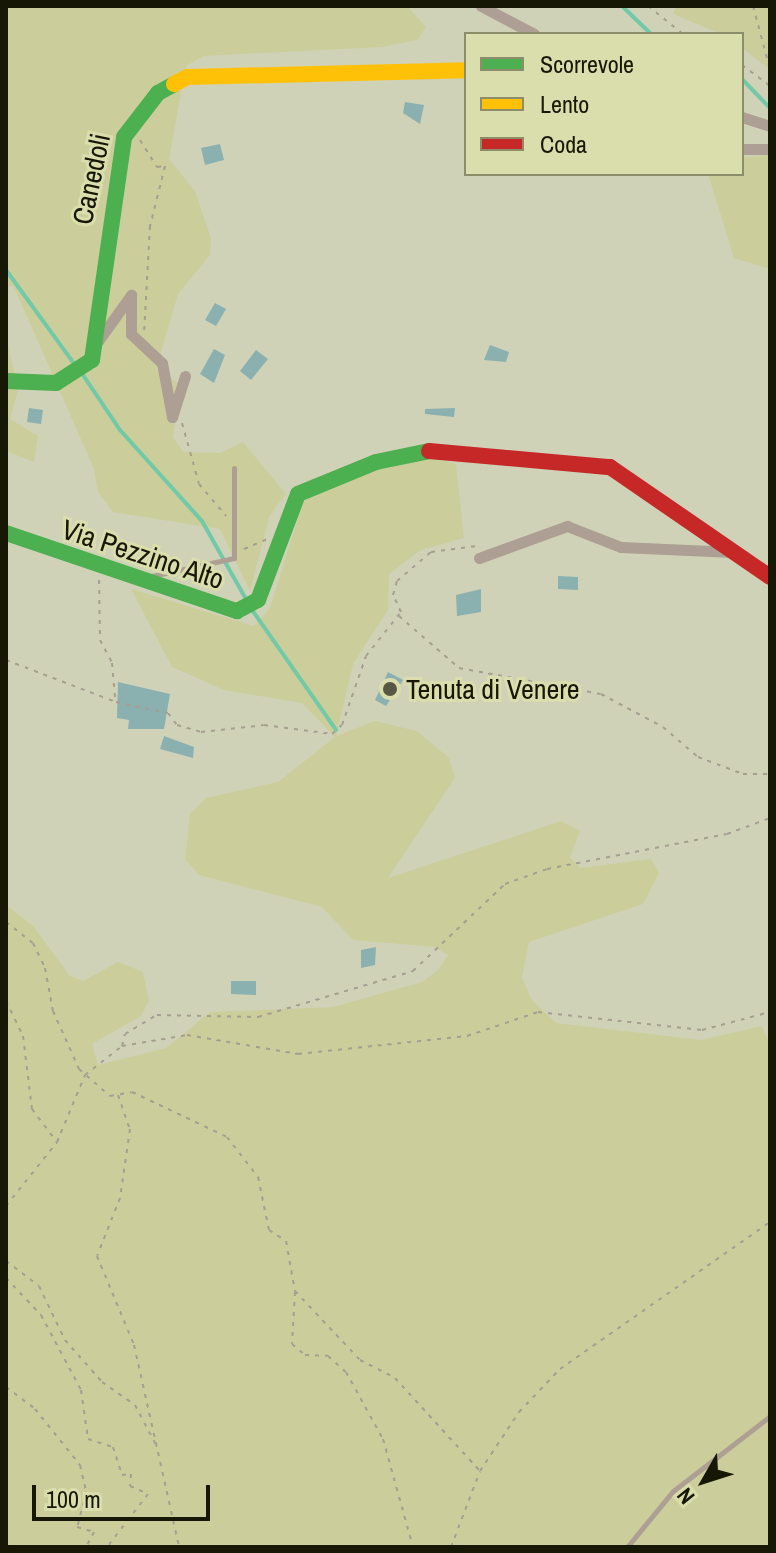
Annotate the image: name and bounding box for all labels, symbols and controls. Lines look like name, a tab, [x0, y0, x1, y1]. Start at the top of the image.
legend	[464, 32, 744, 176]
text: Scorrevole	[540, 48, 634, 80]
text: Lento	[540, 88, 589, 120]
text: Coda	[540, 128, 587, 160]
street label: Canedoli	[65, 131, 117, 227]
street label: Via Pezzino Alto	[57, 512, 229, 596]
place label: Tenuta di Venere	[406, 672, 580, 706]
marker: Tenuta di Venere	[381, 680, 399, 698]
north arrow	[664, 1441, 744, 1521]
scale bar	[36, 1469, 214, 1519]
text: N	[670, 1482, 701, 1511]
text: 100 m	[46, 1483, 101, 1515]

